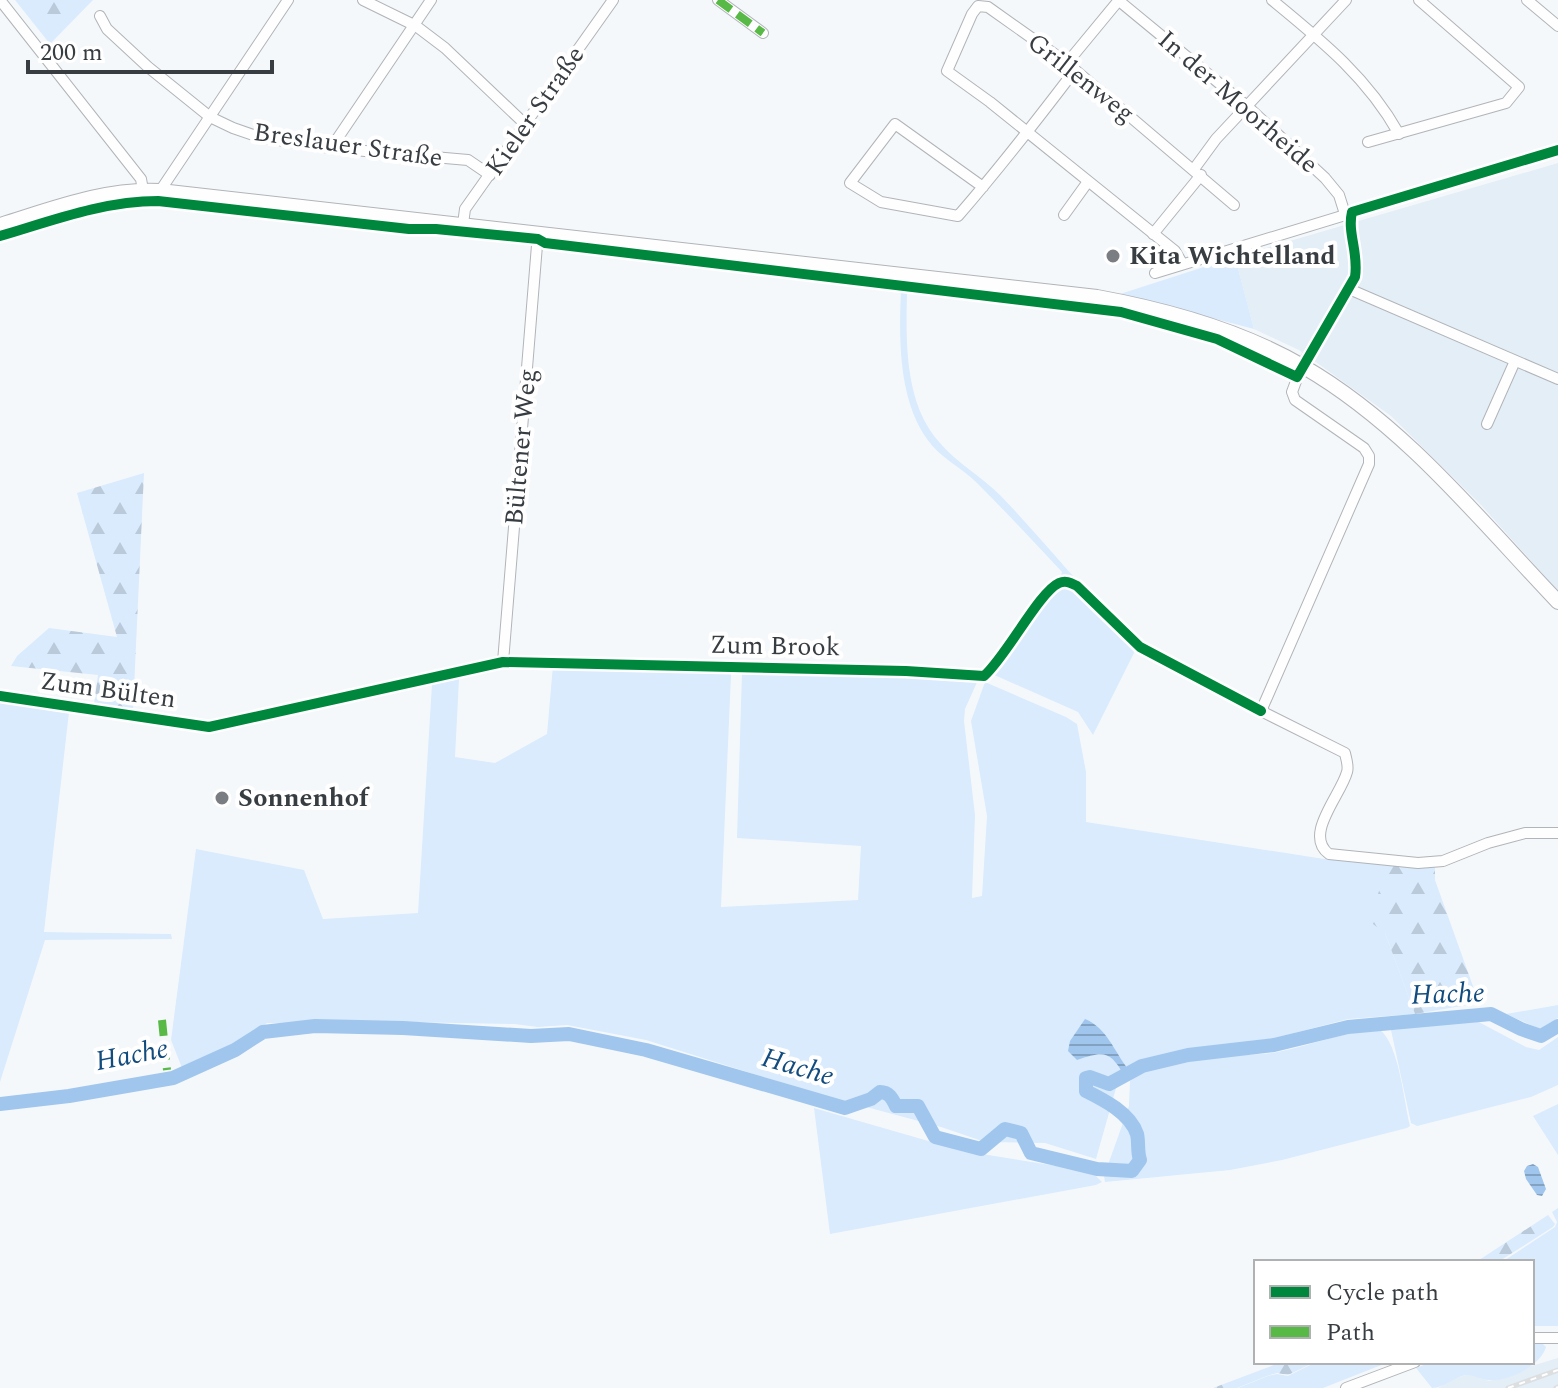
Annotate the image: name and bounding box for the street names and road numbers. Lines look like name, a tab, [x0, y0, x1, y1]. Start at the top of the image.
street label: In der Moorheide	[1149, 21, 1327, 183]
street label: Grillenweg	[1018, 23, 1144, 133]
street label: Kieler Straße	[475, 38, 595, 184]
street label: Breslauer Straße	[251, 112, 445, 178]
street label: Bültener Weg	[494, 367, 548, 527]
street label: Zum Brook	[709, 625, 841, 667]
street label: Zum Bülten	[38, 661, 178, 719]

